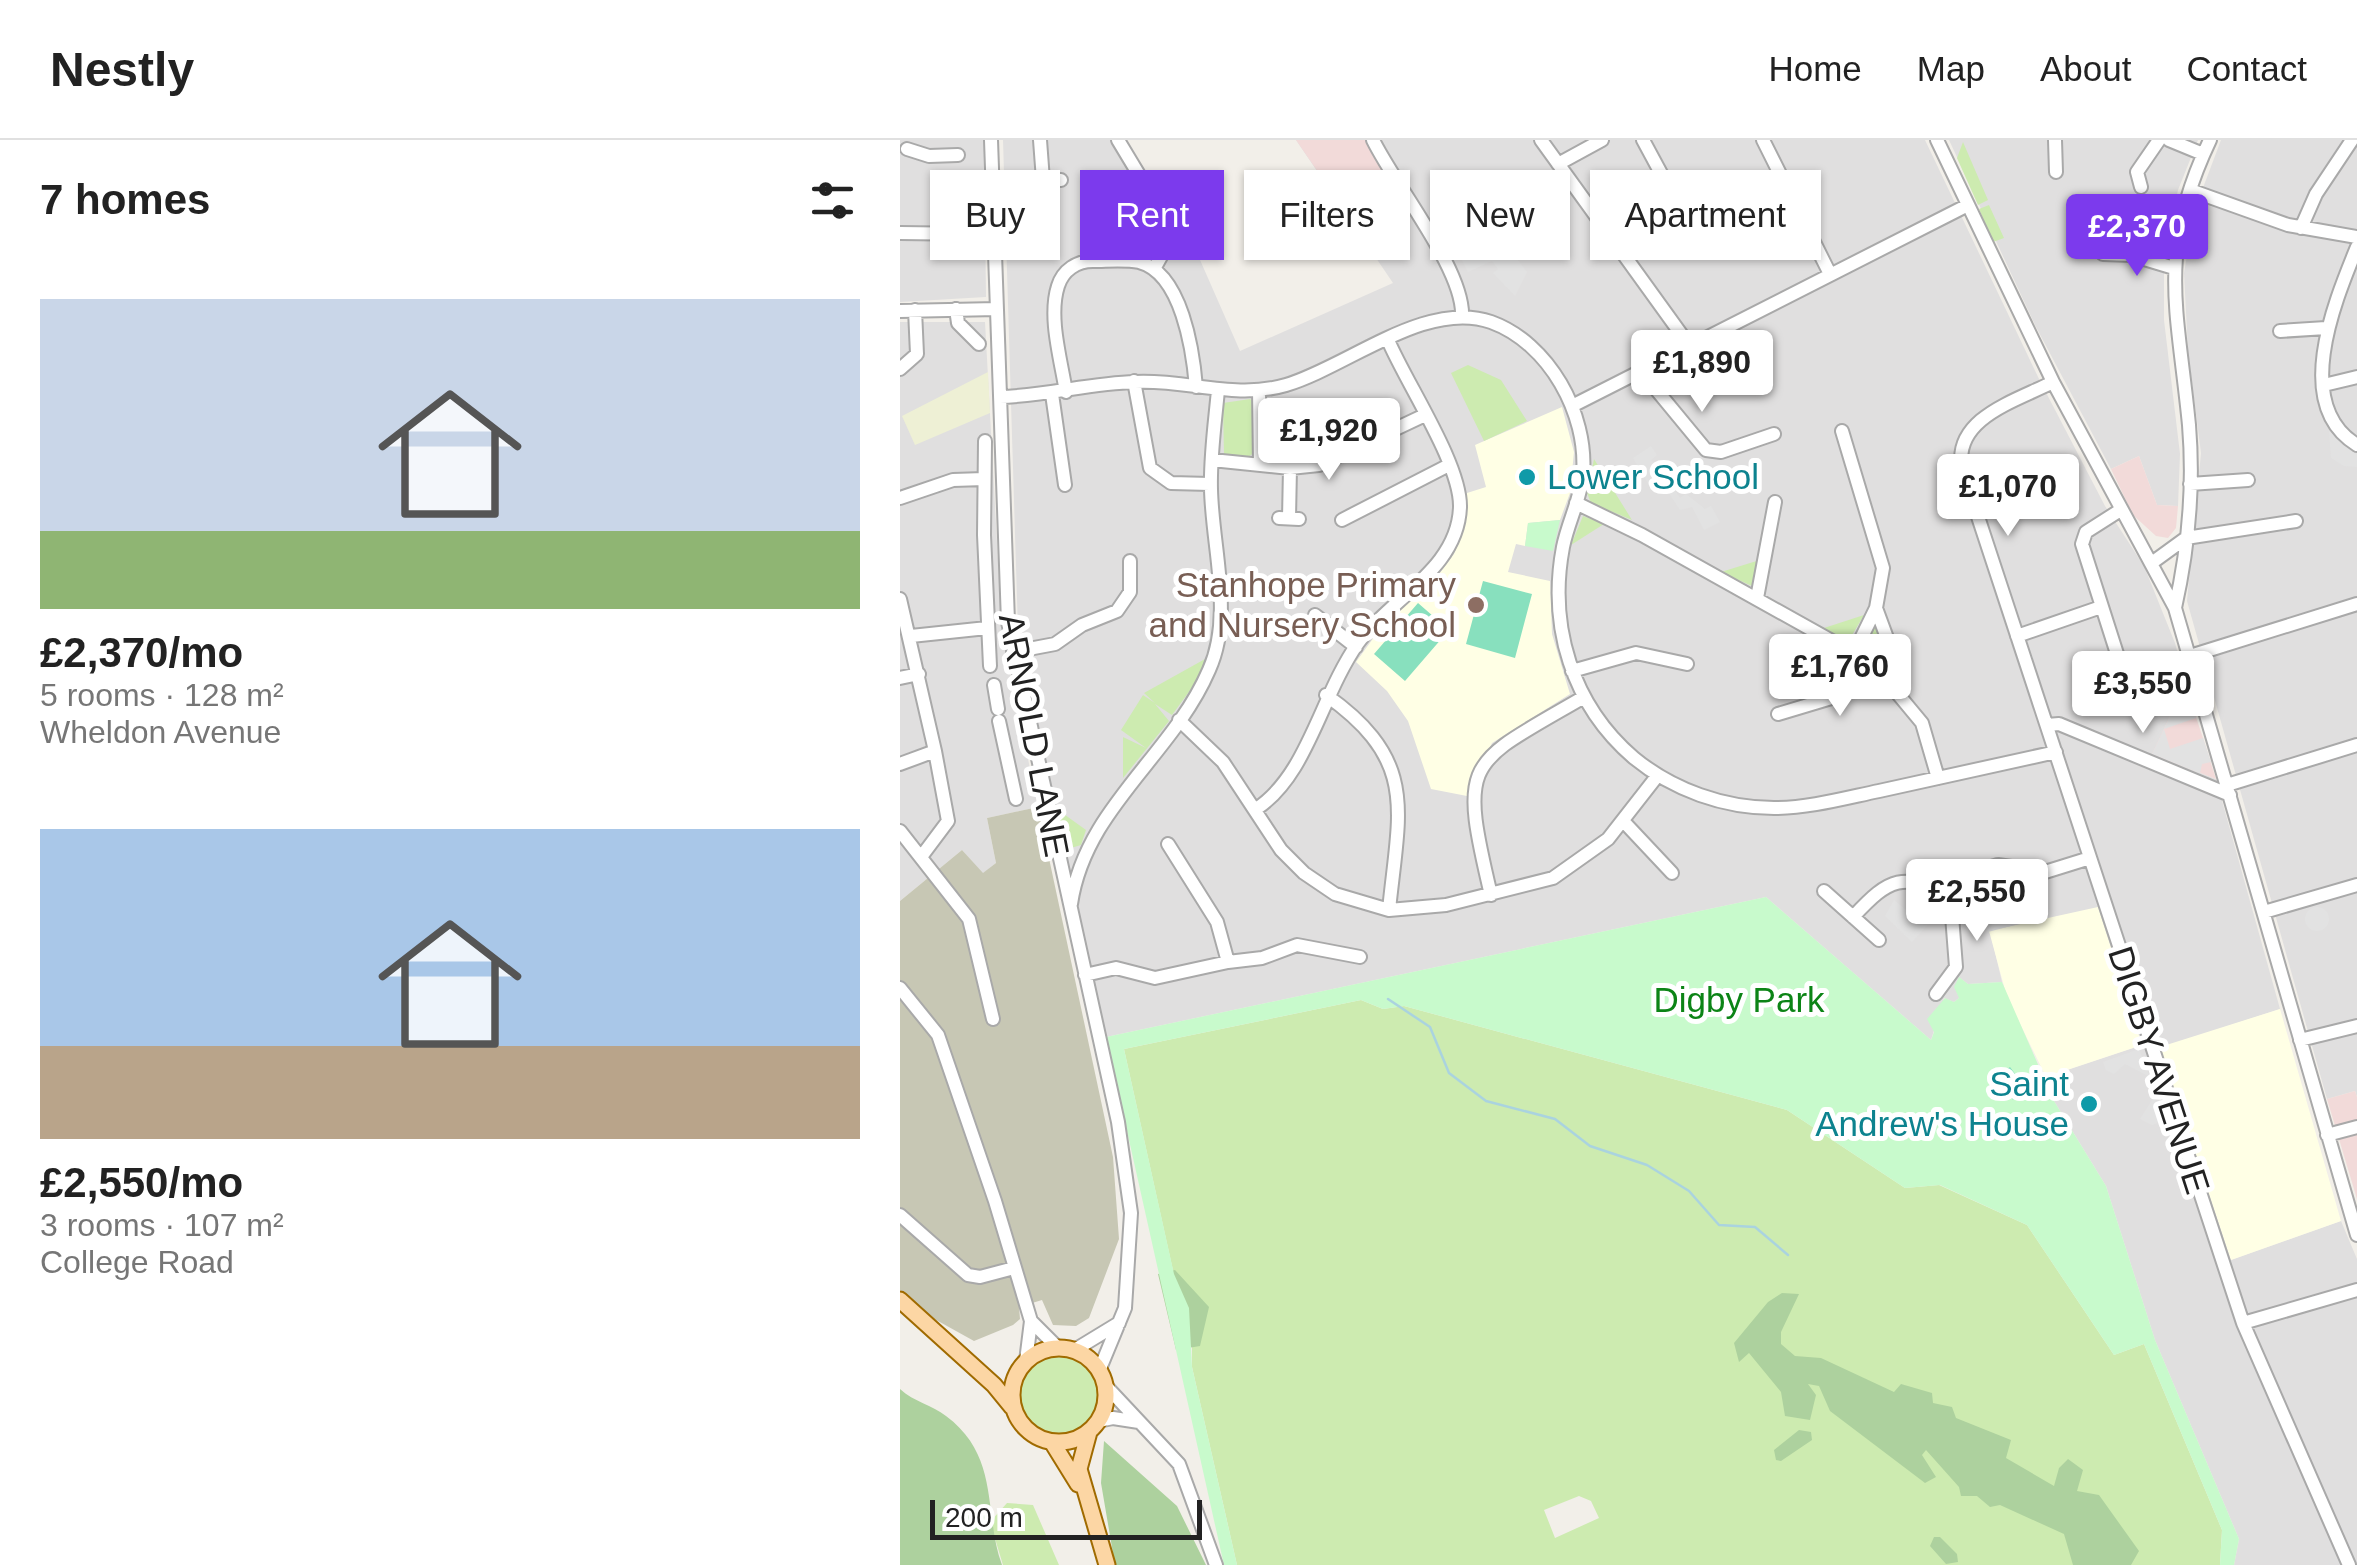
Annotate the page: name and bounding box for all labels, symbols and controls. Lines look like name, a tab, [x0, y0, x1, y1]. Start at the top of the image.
text: Nestly	[50, 43, 194, 96]
text: Home	[1768, 49, 1862, 88]
text: Map	[1917, 49, 1985, 88]
text: About	[2040, 49, 2131, 88]
text: Contact	[2186, 49, 2307, 88]
chip: Buy	[930, 170, 1060, 260]
chip: Rent	[1080, 170, 1224, 260]
chip: Filters	[1244, 170, 1410, 260]
chip: New	[1430, 170, 1570, 260]
chip: Apartment	[1590, 170, 1821, 260]
icon: filters	[805, 173, 860, 228]
text: 7 homes	[40, 176, 210, 223]
pin: £2,370	[2056, 194, 2218, 279]
text: £2,370	[2088, 208, 2186, 244]
pin: £1,890	[1621, 330, 1783, 415]
text: £1,890	[1653, 344, 1751, 380]
icon: home	[360, 364, 540, 544]
pin: £1,920	[1248, 398, 1410, 483]
text: £1,920	[1280, 412, 1378, 448]
pin: £1,070	[1927, 454, 2089, 539]
place label: Lower School	[1547, 457, 1759, 496]
marker: Lower School	[1516, 466, 1538, 488]
text: £1,070	[1959, 468, 2057, 504]
place label: Stanhope Primary and Nursery School	[1149, 565, 1456, 644]
marker: Stanhope Primary and Nursery School	[1465, 594, 1487, 616]
street label: ARNOLD LANE	[992, 610, 1077, 860]
text: £2,370/mo	[40, 629, 243, 676]
pin: £1,760	[1759, 634, 1921, 719]
text: £1,760	[1791, 648, 1889, 684]
pin: £3,550	[2062, 651, 2224, 736]
text: £3,550	[2094, 665, 2192, 701]
text: 5 rooms · 128 m²	[40, 677, 284, 713]
text: Wheldon Avenue	[40, 714, 281, 750]
pin: £2,550	[1896, 859, 2058, 944]
text: £2,550	[1928, 873, 2026, 909]
icon: home	[360, 894, 540, 1074]
street label: DIGBY AVENUE	[2101, 941, 2218, 1198]
park label: Digby Park	[1653, 980, 1825, 1019]
place label: Saint Andrew's House	[1815, 1064, 2069, 1143]
marker: Saint Andrew's House	[2078, 1093, 2100, 1115]
text: £2,550/mo	[40, 1159, 243, 1206]
text: 3 rooms · 107 m²	[40, 1207, 284, 1243]
text: College Road	[40, 1244, 234, 1280]
scale bar	[930, 1495, 1202, 1540]
text: 200 m	[945, 1502, 1023, 1533]

